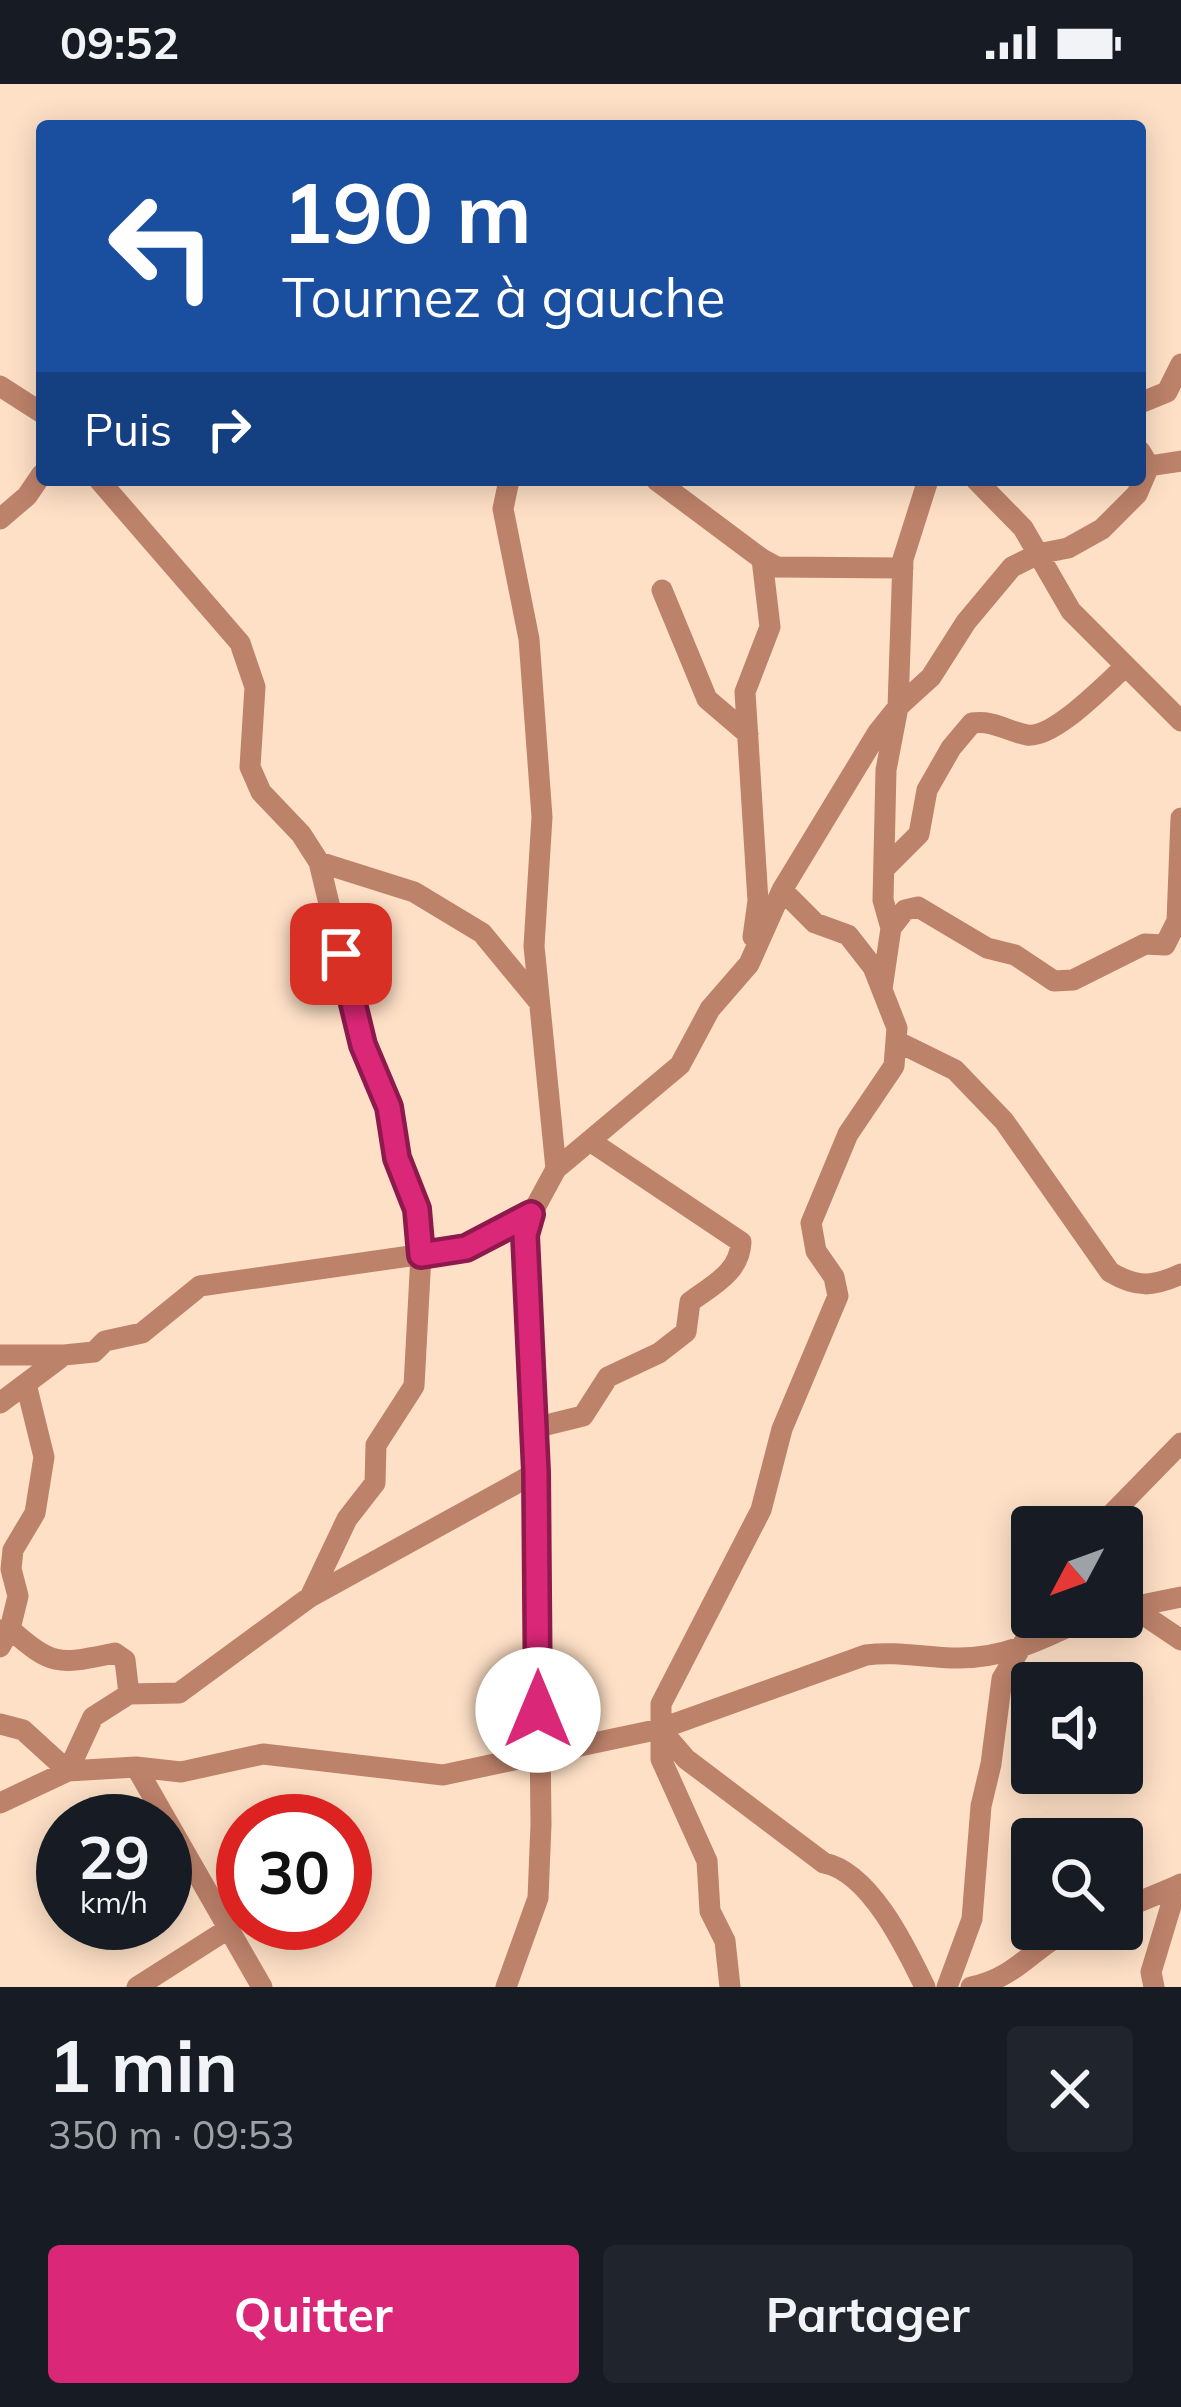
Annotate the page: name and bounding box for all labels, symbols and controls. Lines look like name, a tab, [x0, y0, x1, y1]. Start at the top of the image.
text: 09:52	[60, 14, 179, 70]
text: 190 m	[282, 159, 532, 264]
icon: left	[84, 168, 240, 324]
text: Tournez à gauche	[282, 263, 725, 331]
icon: right	[196, 396, 262, 462]
text: Puis	[84, 401, 172, 457]
pin	[290, 903, 392, 1005]
icon: arrive	[308, 921, 374, 987]
north arrow	[1011, 1506, 1143, 1638]
map controls	[1011, 1506, 1143, 1950]
position arrow	[475, 1647, 601, 1773]
button: sound	[1011, 1662, 1143, 1794]
speed limit sign: 30	[216, 1794, 372, 1950]
button: search	[1011, 1818, 1143, 1950]
text: 29	[78, 1819, 150, 1894]
text: km/h	[80, 1883, 148, 1921]
text: 1 min	[48, 2020, 238, 2110]
button: close	[1007, 2026, 1133, 2152]
text: 350 m · 09:53	[48, 2110, 294, 2159]
button: Quitter	[48, 2245, 579, 2383]
button: Partager	[603, 2245, 1133, 2383]

